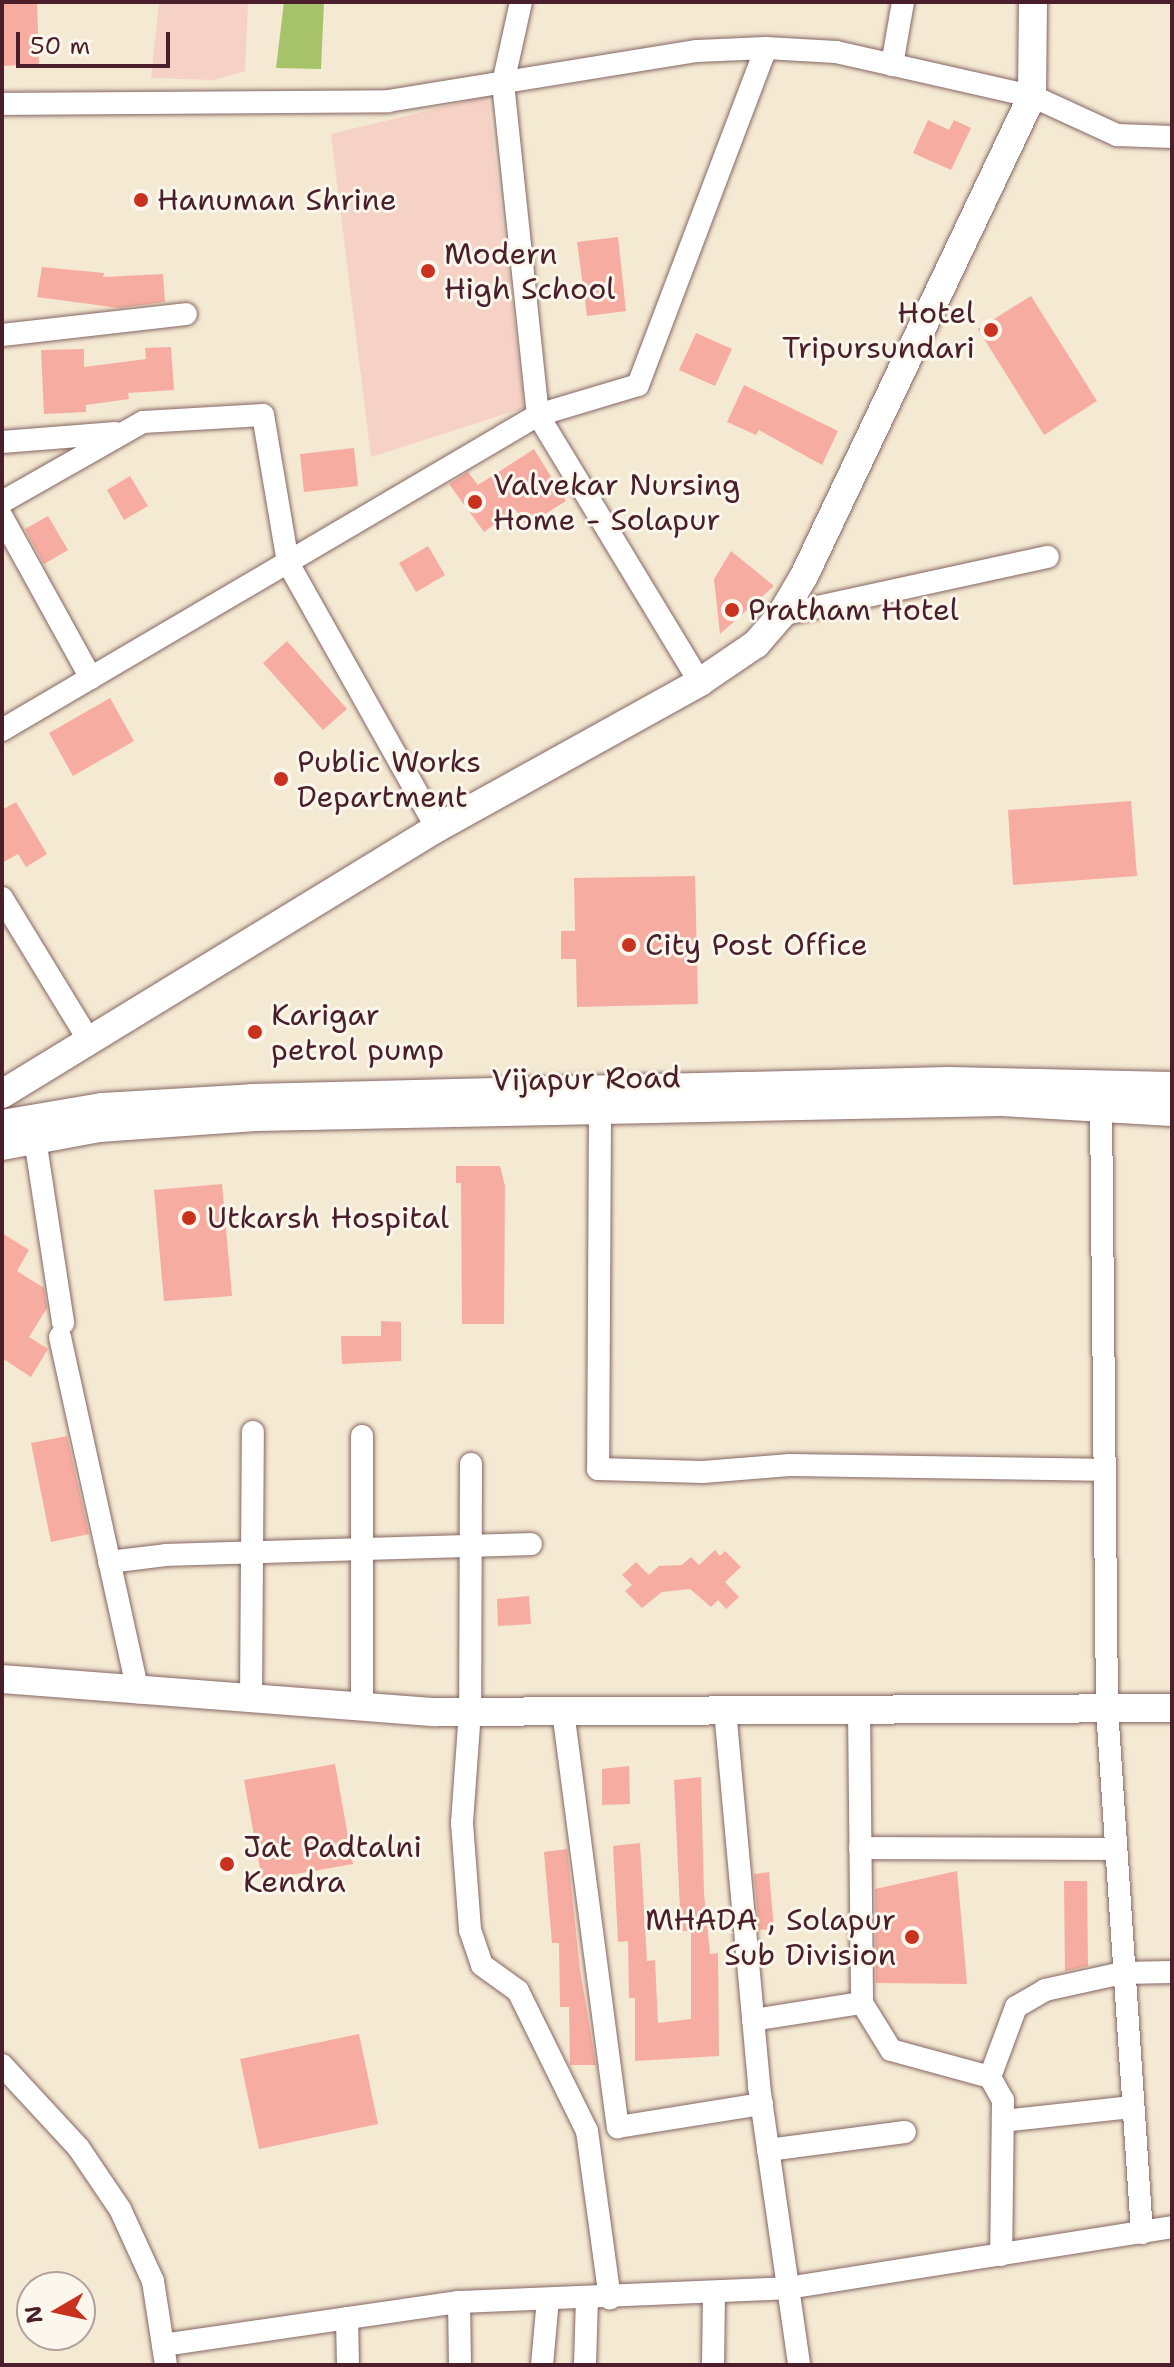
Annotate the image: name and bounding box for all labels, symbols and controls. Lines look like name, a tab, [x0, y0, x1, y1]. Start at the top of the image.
scale bar	[20, 16, 174, 66]
text: 50 m	[30, 30, 90, 62]
place label: Hanuman Shrine	[157, 182, 397, 218]
marker: Hanuman Shrine	[132, 191, 150, 209]
place label: Modern High School	[444, 236, 615, 306]
marker: Modern High School	[419, 262, 437, 280]
place label: Hotel Tripursundari	[782, 295, 975, 366]
marker: Hotel Tripursundari	[982, 321, 1000, 339]
place label: Valvekar Nursing Home - Solapur	[493, 467, 740, 538]
marker: Valvekar Nursing Home - Solapur	[464, 491, 486, 513]
place label: Pratham Hotel	[748, 592, 959, 628]
marker: Pratham Hotel	[723, 601, 741, 619]
place label: Public Works Department	[297, 744, 481, 814]
marker: Public Works Department	[272, 770, 290, 788]
place label: City Post Office	[645, 927, 868, 963]
marker: City Post Office	[620, 936, 638, 954]
place label: Karigar petrol pump	[271, 997, 444, 1068]
marker: Karigar petrol pump	[246, 1023, 264, 1041]
street label: Vijapur Road	[491, 1059, 681, 1099]
place label: Utkarsh Hospital	[207, 1200, 449, 1236]
marker: Utkarsh Hospital	[178, 1207, 200, 1229]
place label: Jat Padtalni Kendra	[243, 1829, 422, 1900]
marker: Jat Padtalni Kendra	[218, 1855, 236, 1873]
place label: MHADA , Solapur Sub Division	[645, 1902, 896, 1972]
marker: MHADA , Solapur Sub Division	[903, 1928, 921, 1946]
north arrow	[16, 2271, 96, 2351]
text: N	[18, 2304, 49, 2325]

